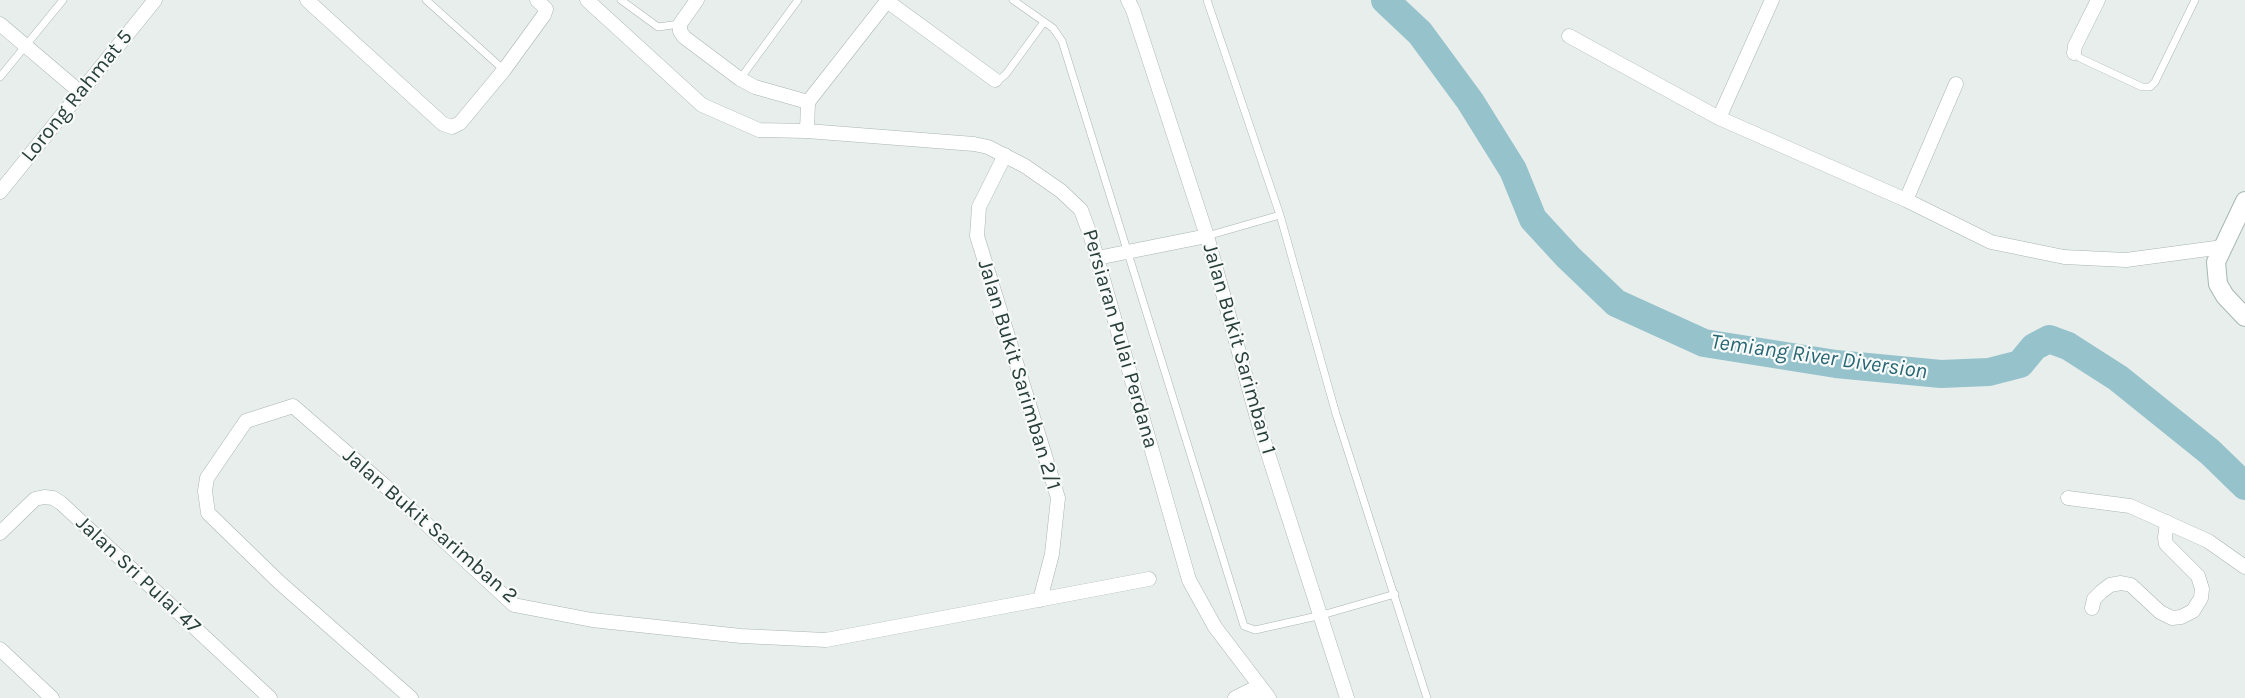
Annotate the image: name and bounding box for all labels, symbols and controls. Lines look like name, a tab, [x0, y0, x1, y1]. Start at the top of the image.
street label: Lorong Rahmat 5	[16, 25, 138, 167]
street label: Persiaran Pulai Perdana	[1077, 226, 1163, 452]
street label: Jalan Bukit Sarimban 1	[1197, 241, 1281, 457]
street label: Jalan Bukit Sarimban 2/1	[972, 257, 1066, 493]
water label: Temiang River Diversion	[1709, 329, 1929, 385]
street label: Jalan Bukit Sarimban 2	[337, 443, 523, 609]
street label: Jalan Sri Pulai 47	[70, 511, 206, 639]

